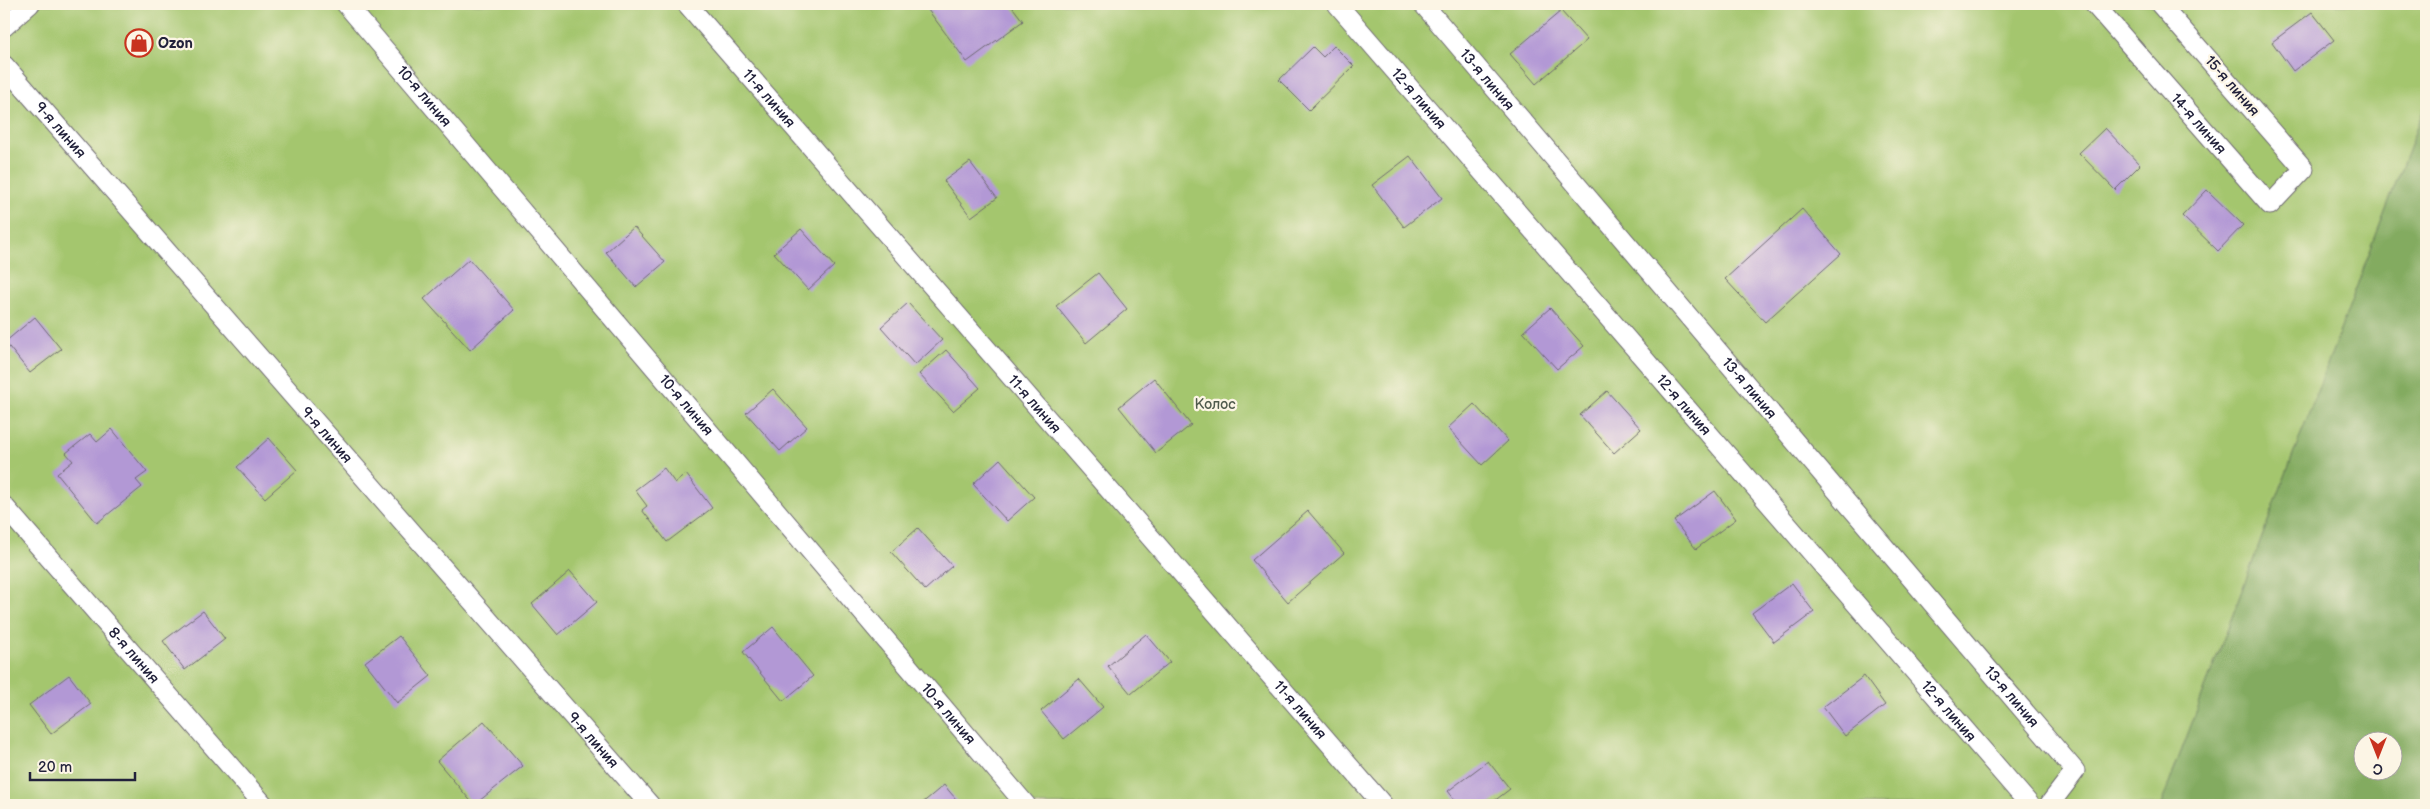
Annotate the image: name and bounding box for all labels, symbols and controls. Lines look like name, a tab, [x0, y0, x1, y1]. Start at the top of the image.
shop icon: Ozon	[124, 28, 154, 58]
place label: Ozon	[158, 34, 193, 53]
street label: 13-я линия	[1456, 45, 1519, 114]
street label: 15-я линия	[2200, 52, 2264, 120]
street label: 10-я линия	[393, 62, 456, 131]
street label: 12-я линия	[1387, 64, 1450, 133]
street label: 11-я линия	[738, 65, 800, 132]
street label: 14-я линия	[2167, 89, 2231, 158]
street label: 9-я линия	[31, 98, 90, 162]
street label: 13-я линия	[1718, 353, 1781, 423]
street label: 10-я линия	[655, 370, 718, 440]
street label: 12-я линия	[1652, 370, 1715, 439]
street label: 11-я линия	[1004, 371, 1065, 437]
park label: Колос	[1194, 395, 1236, 414]
street label: 9-я линия	[297, 403, 357, 467]
street label: 8-я линия	[104, 623, 164, 688]
street label: 13-я линия	[1980, 662, 2043, 731]
street label: 11-я линия	[1270, 677, 1331, 743]
street label: 12-я линия	[1917, 677, 1980, 746]
street label: 10-я линия	[917, 679, 980, 748]
street label: 9-я линия	[564, 708, 623, 772]
north arrow	[2352, 732, 2402, 782]
scale bar	[30, 749, 135, 781]
text: 20 m	[38, 758, 72, 777]
text: С	[2373, 760, 2383, 777]

